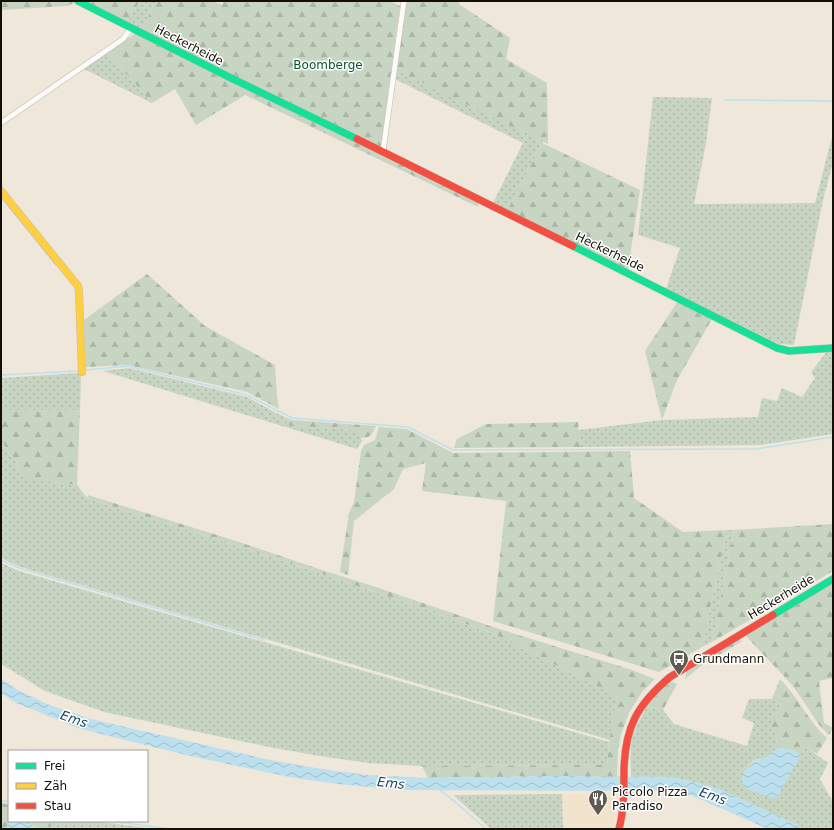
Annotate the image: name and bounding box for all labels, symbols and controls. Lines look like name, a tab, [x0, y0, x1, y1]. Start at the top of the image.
street label: Heckerheide	[152, 22, 226, 68]
park label: Boomberge	[293, 58, 363, 72]
street label: Heckerheide	[573, 229, 647, 275]
street label: Heckerheide	[745, 572, 817, 622]
bus stop icon: Grundmann	[668, 648, 690, 676]
place label: Grundmann	[693, 652, 764, 666]
water label: Ems	[58, 707, 90, 731]
legend	[8, 750, 148, 822]
text: Frei	[44, 759, 65, 773]
water label: Ems	[376, 774, 406, 792]
text: Zäh	[44, 779, 67, 793]
water label: Ems	[697, 784, 729, 808]
place label: Piccolo Pizza Paradiso	[612, 785, 688, 813]
restaurant icon: Piccolo Pizza Paradiso	[587, 788, 609, 816]
text: Stau	[44, 799, 71, 813]

